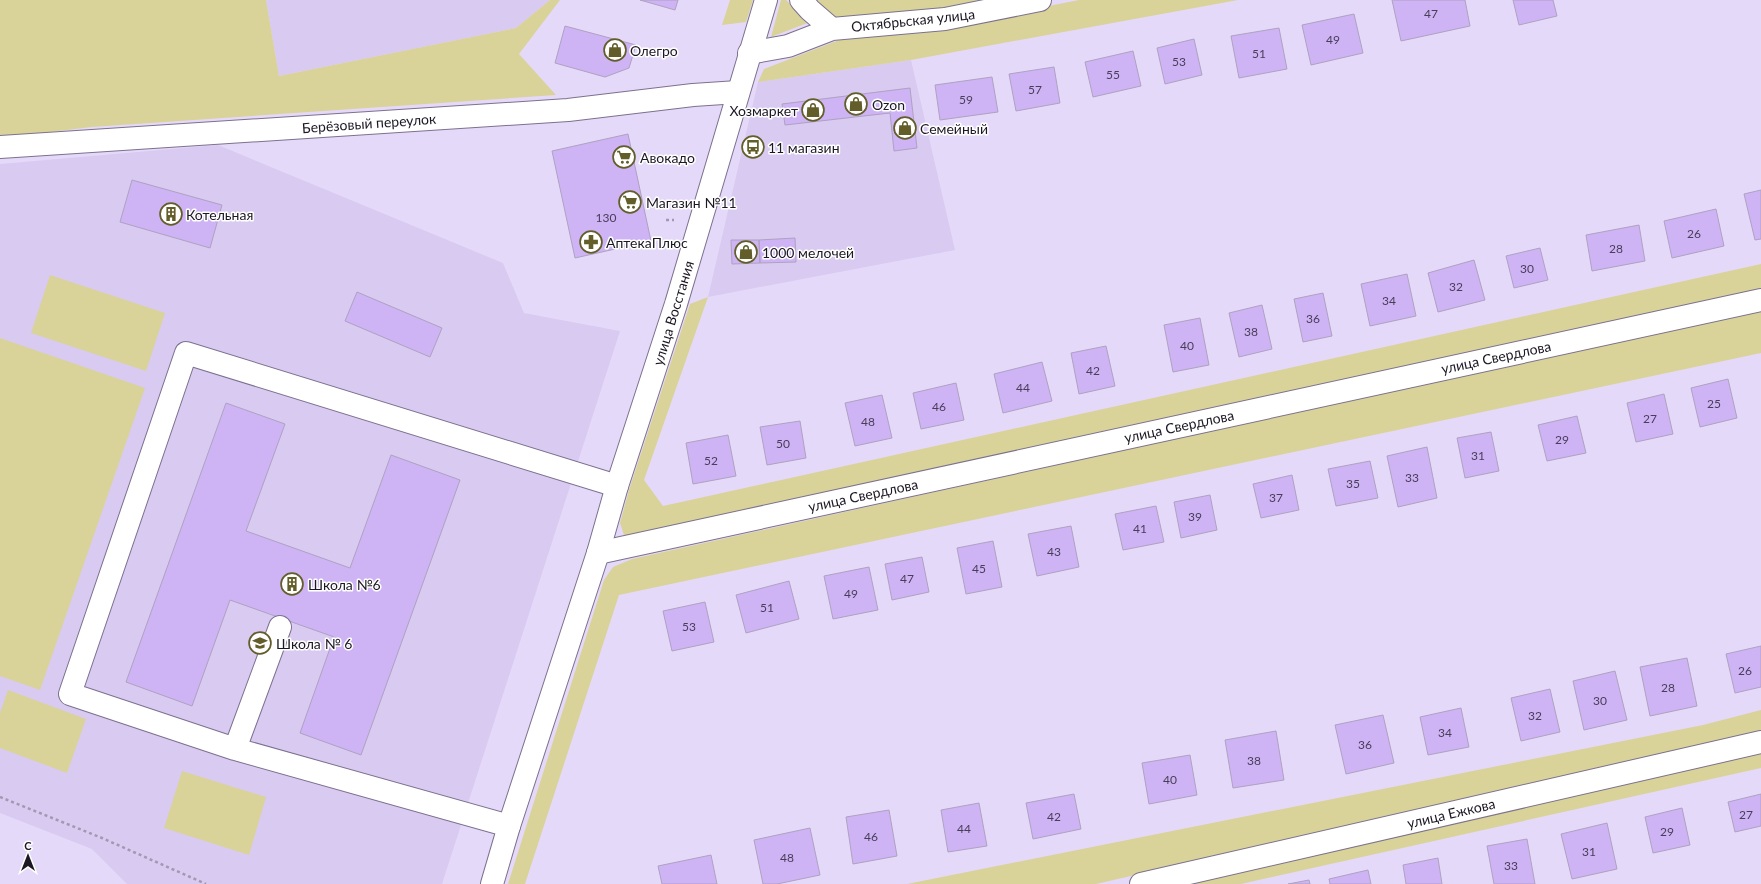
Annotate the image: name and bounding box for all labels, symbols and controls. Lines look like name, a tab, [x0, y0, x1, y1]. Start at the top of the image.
street label: Октябрьская улица	[850, 5, 976, 35]
house number: 47	[1424, 6, 1438, 21]
house number: 49	[1326, 32, 1340, 47]
shop icon: Олегро	[602, 37, 628, 63]
place label: Олегро	[630, 42, 678, 59]
house number: 51	[1252, 46, 1266, 61]
house number: 53	[1172, 54, 1186, 69]
house number: 55	[1106, 67, 1120, 82]
house number: 57	[1028, 82, 1042, 97]
shop icon: Ozon	[843, 91, 869, 117]
house number: 59	[959, 92, 973, 107]
place label: Ozon	[872, 96, 905, 113]
shop icon: Хозмаркет	[800, 97, 826, 123]
place label: Хозмаркет	[729, 102, 798, 119]
street label: Берёзовый переулок	[301, 110, 437, 136]
shop icon: Семейный	[892, 115, 918, 141]
place label: Семейный	[920, 120, 988, 137]
bus stop icon: 11 магазин	[740, 134, 766, 160]
place label: 11 магазин	[768, 139, 840, 156]
supermarket icon: Авокадо	[611, 144, 637, 170]
place label: Авокадо	[640, 149, 695, 166]
supermarket icon: Магазин №11	[617, 189, 643, 215]
place label: Магазин №11	[646, 194, 737, 211]
building icon: Котельная	[158, 201, 184, 227]
place label: Котельная	[186, 206, 253, 223]
house number: 130	[596, 210, 616, 225]
house number: 26	[1687, 226, 1701, 241]
pharmacy icon: АптекаПлюс	[578, 229, 604, 255]
place label: АптекаПлюс	[606, 234, 688, 251]
shop icon: 1000 мелочей	[733, 239, 759, 265]
house number: 28	[1609, 241, 1623, 256]
place label: 1000 мелочей	[762, 244, 854, 261]
street label: улица Восстания	[649, 259, 697, 367]
house number: 30	[1520, 261, 1534, 276]
house number: 32	[1449, 279, 1463, 294]
house number: 34	[1382, 293, 1396, 308]
house number: 36	[1306, 311, 1320, 326]
house number: 38	[1244, 324, 1258, 339]
street label: улица Свердлова	[1440, 337, 1552, 377]
house number: 40	[1180, 338, 1194, 353]
house number: 42	[1086, 363, 1100, 378]
house number: 44	[1016, 380, 1030, 395]
house number: 25	[1707, 396, 1721, 411]
house number: 46	[932, 399, 946, 414]
street label: улица Свердлова	[1123, 406, 1235, 446]
house number: 27	[1643, 411, 1657, 426]
house number: 48	[861, 414, 875, 429]
house number: 29	[1555, 432, 1569, 447]
house number: 50	[776, 436, 790, 451]
house number: 31	[1471, 448, 1485, 463]
house number: 52	[704, 453, 718, 468]
house number: 33	[1405, 470, 1419, 485]
street label: улица Свердлова	[807, 475, 919, 515]
house number: 35	[1346, 476, 1360, 491]
house number: 37	[1269, 490, 1283, 505]
house number: 39	[1188, 509, 1202, 524]
house number: 41	[1133, 521, 1147, 536]
house number: 43	[1047, 544, 1061, 559]
house number: 45	[972, 561, 986, 576]
building icon: Школа №6	[279, 571, 305, 597]
house number: 47	[900, 571, 914, 586]
place label: Школа №6	[308, 576, 381, 593]
house number: 49	[844, 586, 858, 601]
house number: 51	[760, 600, 774, 615]
house number: 53	[682, 619, 696, 634]
school or university icon: Школа № 6	[247, 630, 273, 656]
place label: Школа № 6	[276, 635, 352, 652]
house number: 26	[1738, 663, 1752, 678]
house number: 28	[1661, 680, 1675, 695]
house number: 30	[1593, 693, 1607, 708]
house number: 32	[1528, 708, 1542, 723]
house number: 34	[1438, 725, 1452, 740]
house number: 36	[1358, 737, 1372, 752]
house number: 38	[1247, 753, 1261, 768]
house number: 40	[1163, 772, 1177, 787]
street label: улица Ежкова	[1405, 795, 1497, 831]
house number: 27	[1739, 807, 1753, 822]
house number: 42	[1047, 809, 1061, 824]
house number: 44	[957, 821, 971, 836]
house number: 29	[1660, 824, 1674, 839]
house number: 46	[864, 829, 878, 844]
north arrow	[8, 836, 48, 876]
text: С	[24, 839, 32, 852]
house number: 31	[1582, 844, 1596, 859]
house number: 48	[780, 850, 794, 865]
house number: 33	[1504, 858, 1518, 873]

